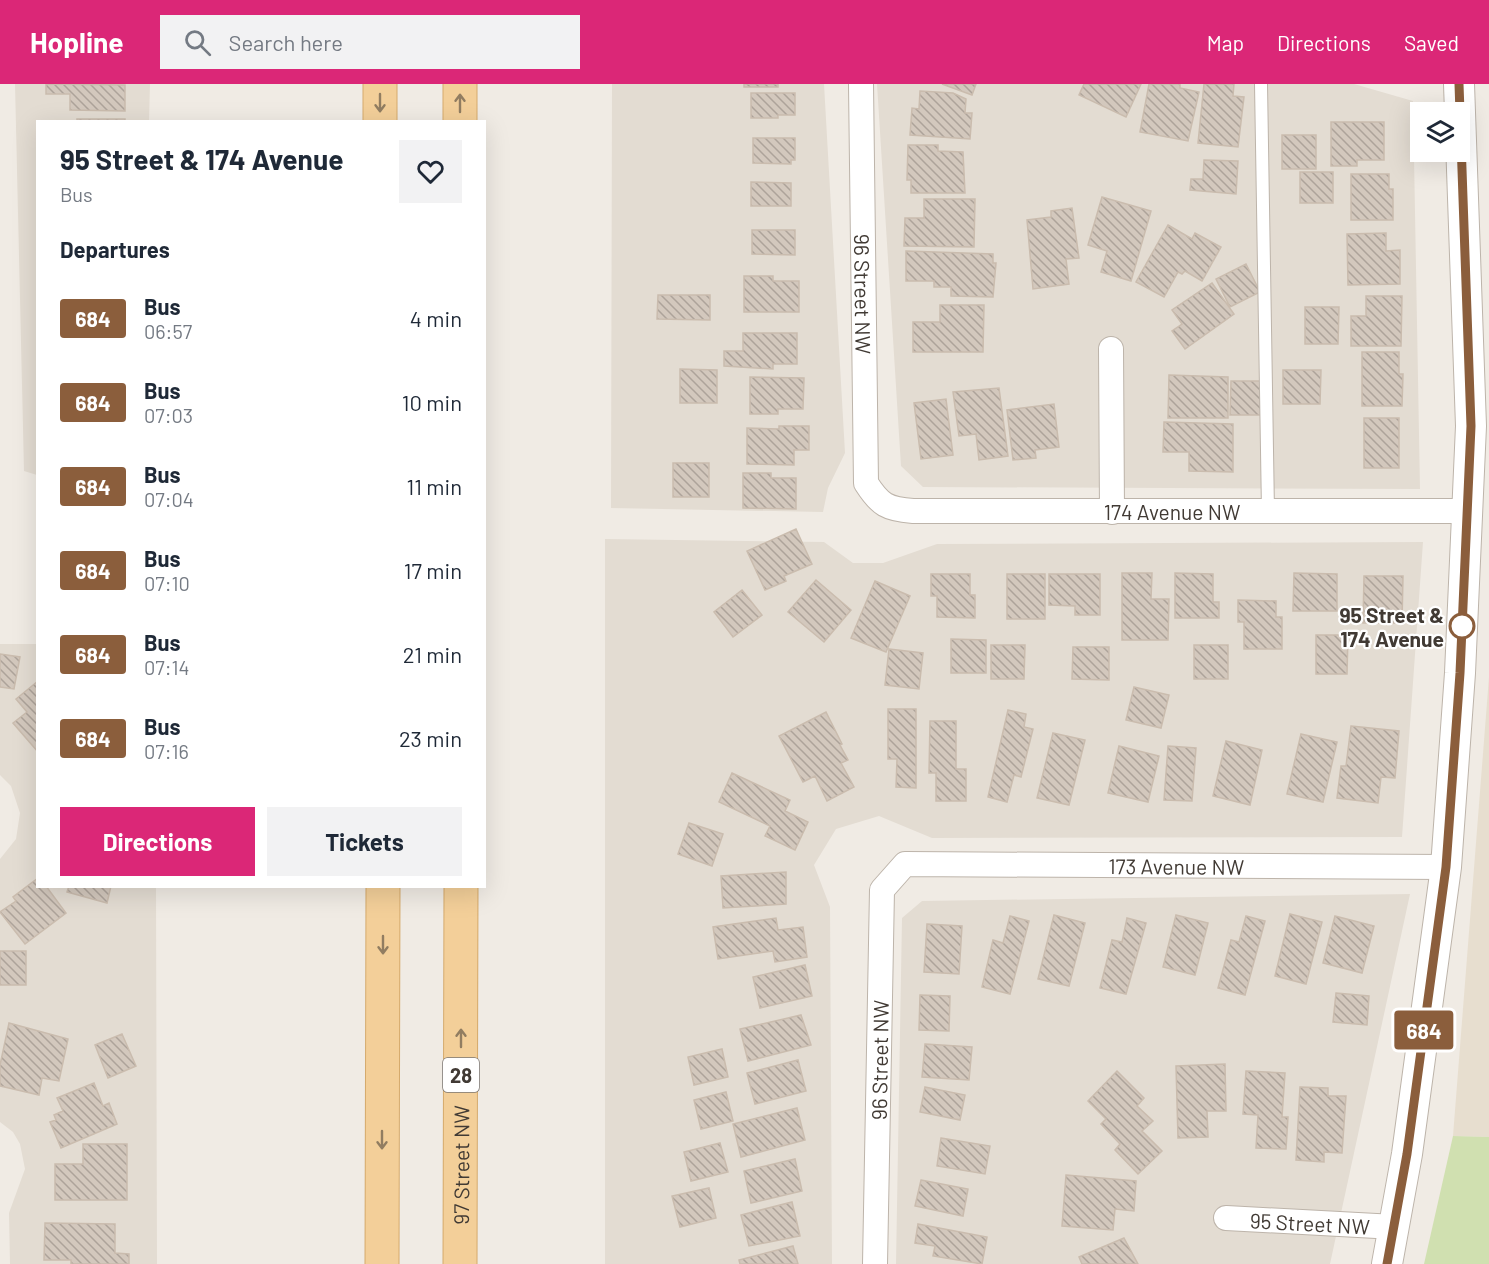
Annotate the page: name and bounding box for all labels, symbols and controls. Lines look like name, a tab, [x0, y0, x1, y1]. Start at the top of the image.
search box	[160, 15, 580, 69]
text: Hopline	[30, 25, 124, 59]
icon: search	[181, 26, 214, 59]
text: Search here	[229, 29, 343, 55]
text: Map	[1207, 30, 1244, 55]
text: Directions	[1277, 30, 1371, 55]
text: Saved	[1404, 30, 1459, 55]
one-way arrow	[374, 92, 386, 112]
one-way arrow	[454, 93, 466, 113]
map controls	[1410, 102, 1470, 162]
button: layers	[1410, 102, 1470, 162]
button: heart	[399, 140, 462, 203]
text: 95 Street & 174 Avenue	[60, 142, 343, 176]
text: Bus	[60, 182, 93, 206]
street label: 96 Street NW	[850, 234, 877, 354]
text: Departures	[60, 236, 170, 262]
text: Bus	[144, 293, 181, 319]
text: 4 min	[410, 305, 462, 331]
text: 684	[75, 306, 111, 331]
text: 06:57	[144, 319, 192, 343]
text: Bus	[144, 377, 181, 403]
text: 10 min	[402, 389, 462, 415]
text: 684	[75, 390, 111, 415]
text: 07:03	[144, 403, 193, 427]
text: Bus	[144, 461, 181, 487]
text: 11 min	[406, 473, 462, 499]
text: 684	[75, 474, 111, 499]
text: 07:04	[144, 487, 194, 511]
street label: 174 Avenue NW	[1104, 499, 1240, 524]
text: Bus	[144, 545, 181, 571]
text: 17 min	[404, 557, 462, 583]
text: 684	[75, 558, 111, 583]
text: 07:10	[144, 571, 190, 595]
place label: 95 Street & 174 Avenue	[1339, 602, 1444, 651]
marker: 95 Street & 174 Avenue	[1449, 613, 1475, 639]
text: Bus	[144, 629, 181, 655]
text: 21 min	[403, 641, 462, 667]
text: 684	[75, 642, 111, 667]
text: 07:14	[144, 655, 190, 679]
text: Bus	[144, 713, 181, 739]
text: 23 min	[399, 725, 462, 751]
text: 684	[75, 726, 111, 751]
text: 07:16	[144, 739, 189, 763]
button: Directions	[60, 807, 255, 876]
button: Tickets	[267, 807, 462, 876]
street label: 173 Avenue NW	[1108, 853, 1244, 878]
one-way arrow	[377, 934, 389, 954]
street label: 96 Street NW	[865, 1000, 892, 1120]
line badge: 684	[1390, 1010, 1458, 1050]
text: 684	[1406, 1018, 1442, 1043]
one-way arrow	[455, 1028, 467, 1048]
road number: 28	[443, 1058, 479, 1092]
street label: 97 Street NW	[448, 1105, 473, 1225]
one-way arrow	[376, 1129, 388, 1149]
street label: 95 Street NW	[1249, 1207, 1371, 1238]

